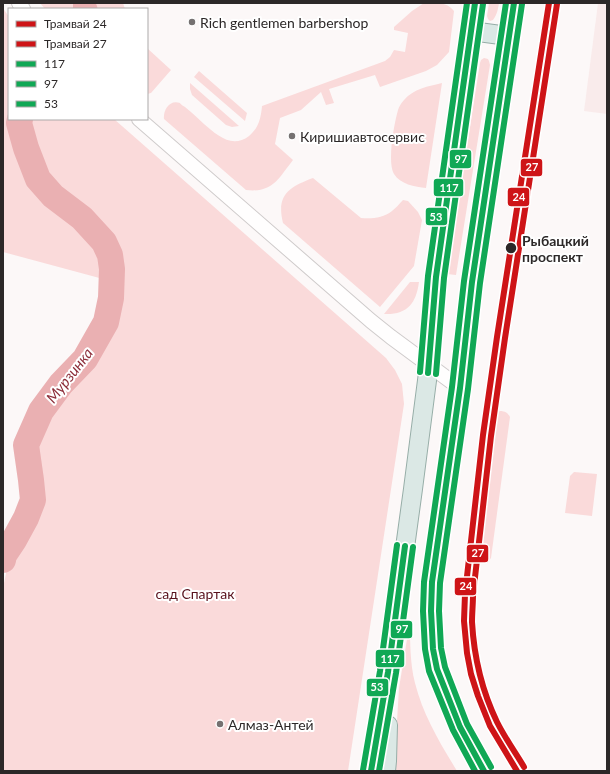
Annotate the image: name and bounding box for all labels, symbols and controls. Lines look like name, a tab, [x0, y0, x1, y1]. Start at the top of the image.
legend	[8, 8, 148, 120]
place label: Rich gentlemen barbershop	[200, 14, 368, 31]
text: Трамвай 24	[44, 16, 107, 31]
marker: Rich gentlemen barbershop	[187, 17, 197, 27]
text: Трамвай 27	[44, 36, 107, 51]
text: 117	[44, 56, 65, 71]
text: 97	[44, 76, 58, 91]
text: 53	[44, 96, 58, 111]
place label: Киришиавтосервис	[300, 128, 425, 145]
marker: Киришиавтосервис	[287, 131, 297, 141]
line badge: 97	[449, 149, 472, 169]
text: 97	[455, 152, 467, 165]
line badge: 27	[520, 158, 543, 177]
text: 27	[526, 160, 538, 173]
line badge: 117	[433, 178, 464, 197]
text: 117	[439, 181, 459, 194]
line badge: 24	[507, 187, 530, 207]
text: 24	[513, 190, 526, 203]
line badge: 53	[425, 207, 448, 226]
text: 53	[430, 210, 442, 223]
place label: Рыбацкий проспект	[522, 232, 589, 265]
marker: Рыбацкий проспект	[504, 241, 518, 255]
water label: Мурзинка	[42, 344, 96, 406]
line badge: 27	[466, 544, 489, 563]
text: 27	[472, 546, 484, 559]
line badge: 24	[454, 577, 477, 596]
text: 24	[460, 579, 473, 592]
park label: сад Спартак	[156, 585, 235, 602]
line badge: 97	[390, 620, 413, 639]
text: 97	[396, 622, 408, 635]
line badge: 117	[375, 649, 405, 668]
text: 117	[380, 652, 400, 665]
line badge: 53	[366, 678, 389, 697]
text: 53	[371, 680, 383, 693]
place label: Алмаз-Антей	[228, 716, 314, 733]
marker: Алмаз-Антей	[215, 719, 225, 729]

